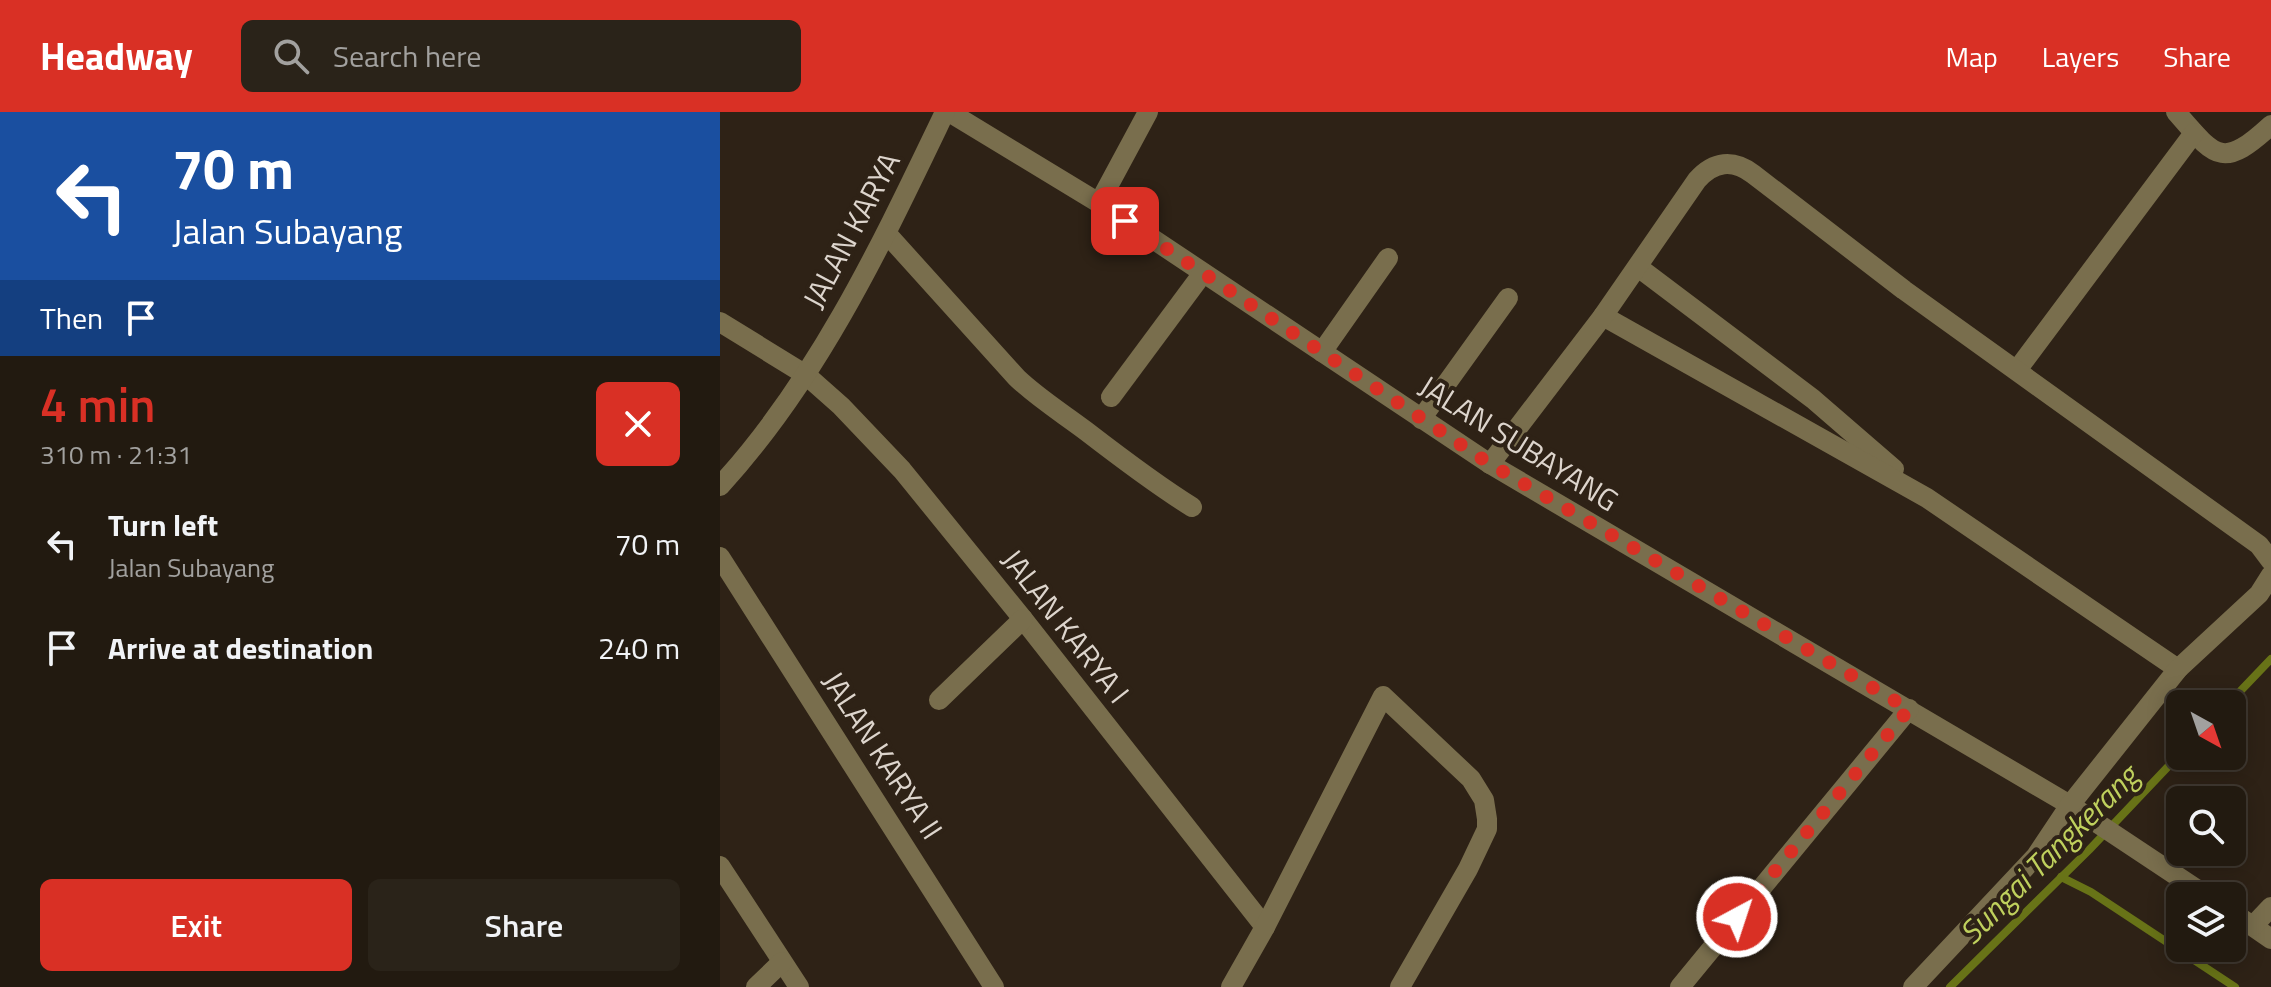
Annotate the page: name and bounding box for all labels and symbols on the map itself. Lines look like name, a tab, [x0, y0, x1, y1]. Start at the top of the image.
street label: JALAN KARYA	[791, 144, 912, 316]
pin	[1091, 187, 1159, 255]
street label: JALAN SUBAYANG	[1410, 363, 1628, 523]
street label: JALAN KARYA I	[991, 539, 1141, 713]
street label: JALAN KARYA II	[811, 662, 955, 848]
north arrow	[2166, 690, 2246, 770]
water label: Sungai Tangkerang	[1947, 750, 2152, 955]
position arrow	[1695, 875, 1779, 959]

